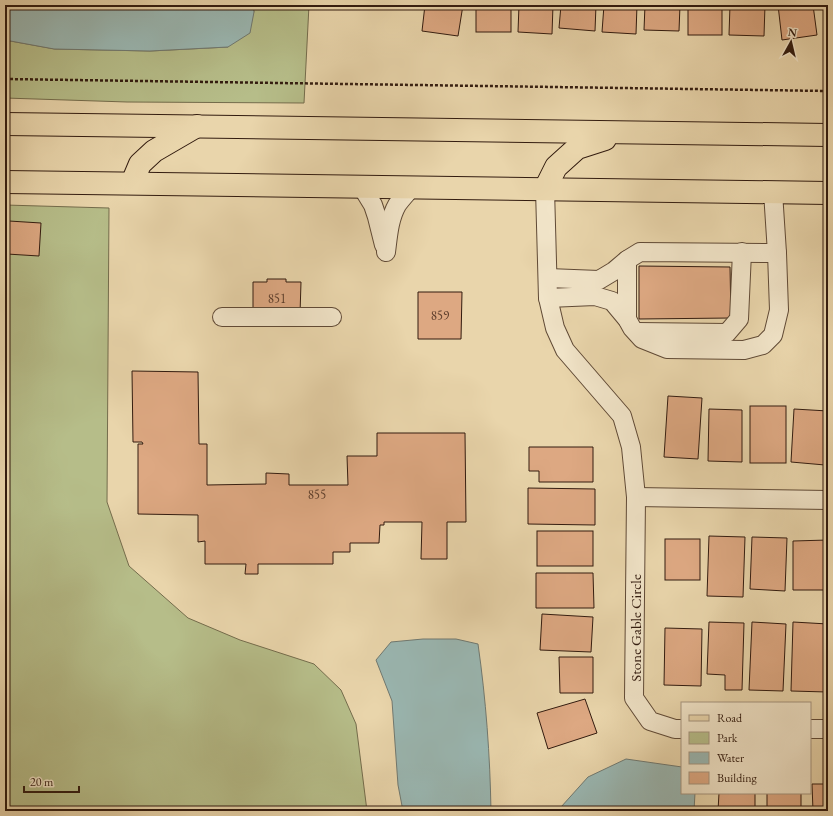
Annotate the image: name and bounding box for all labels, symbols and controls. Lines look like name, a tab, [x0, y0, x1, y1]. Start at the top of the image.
north arrow	[771, 22, 811, 62]
text: N	[787, 25, 798, 40]
house number: 851	[268, 290, 286, 307]
house number: 859	[431, 307, 450, 324]
house number: 855	[308, 486, 326, 503]
street label: Stone Gable Circle	[626, 574, 645, 682]
legend	[681, 702, 811, 794]
text: Road	[717, 710, 743, 726]
text: Park	[717, 730, 738, 746]
text: Water	[717, 750, 744, 766]
scale bar	[24, 768, 79, 794]
text: Building	[717, 770, 758, 786]
text: 20 m	[30, 774, 54, 790]

